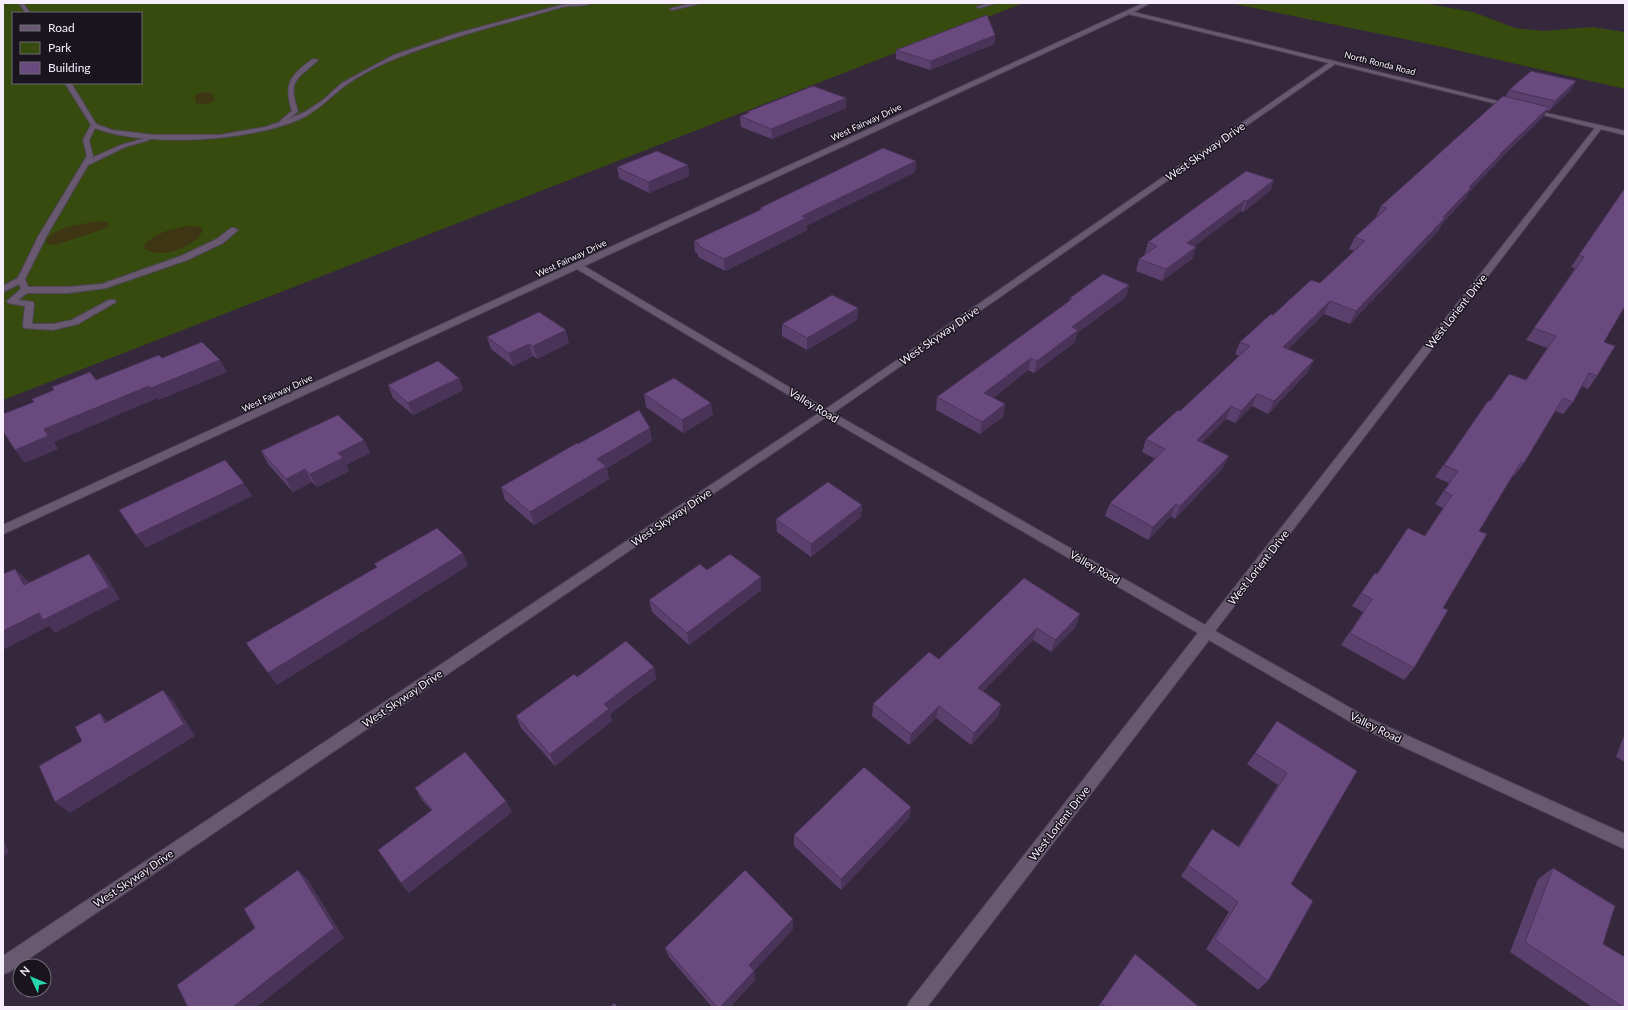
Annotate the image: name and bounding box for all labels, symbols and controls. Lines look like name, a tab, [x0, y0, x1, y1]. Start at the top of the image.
legend	[12, 12, 142, 84]
text: Road	[48, 20, 75, 35]
text: Park	[48, 40, 72, 55]
street label: North Ronda Road	[1343, 49, 1417, 77]
text: Building	[48, 60, 91, 75]
street label: West Fairway Drive	[829, 101, 903, 143]
street label: West Skyway Drive	[1163, 119, 1247, 183]
street label: West Fairway Drive	[534, 237, 608, 279]
street label: West Lorient Drive	[1423, 271, 1489, 351]
street label: West Skyway Drive	[897, 303, 981, 367]
street label: West Fairway Drive	[240, 372, 314, 414]
street label: Valley Road	[787, 385, 841, 425]
street label: West Skyway Drive	[629, 485, 714, 549]
street label: West Lorient Drive	[1225, 527, 1291, 607]
street label: Valley Road	[1068, 547, 1122, 587]
street label: West Skyway Drive	[360, 666, 445, 730]
street label: Valley Road	[1348, 709, 1404, 745]
street label: West Lorient Drive	[1026, 783, 1092, 863]
street label: West Skyway Drive	[91, 846, 176, 910]
north arrow	[12, 958, 52, 998]
text: N	[17, 963, 32, 978]

